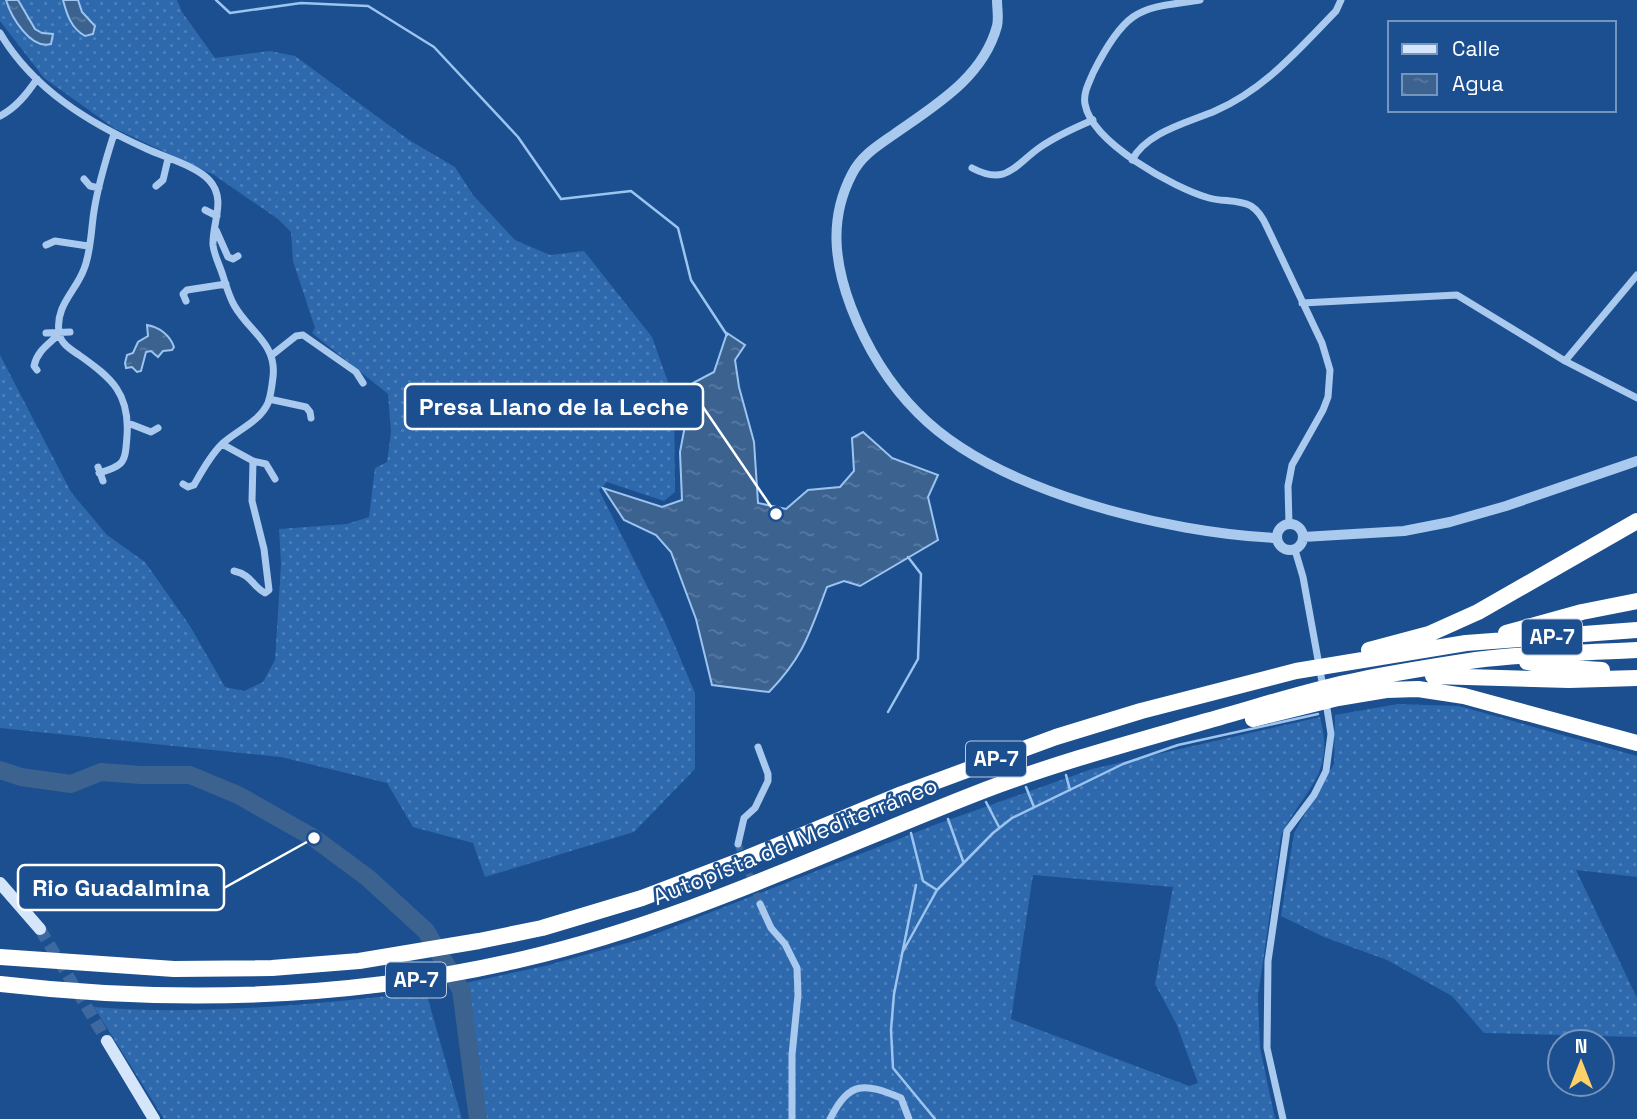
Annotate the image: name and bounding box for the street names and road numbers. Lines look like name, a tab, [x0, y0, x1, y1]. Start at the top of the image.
road number: AP-7	[1522, 620, 1582, 654]
road number: AP-7	[966, 742, 1026, 776]
street label: Autopista del Mediterráneo	[648, 770, 942, 912]
road number: AP-7	[386, 962, 446, 998]

